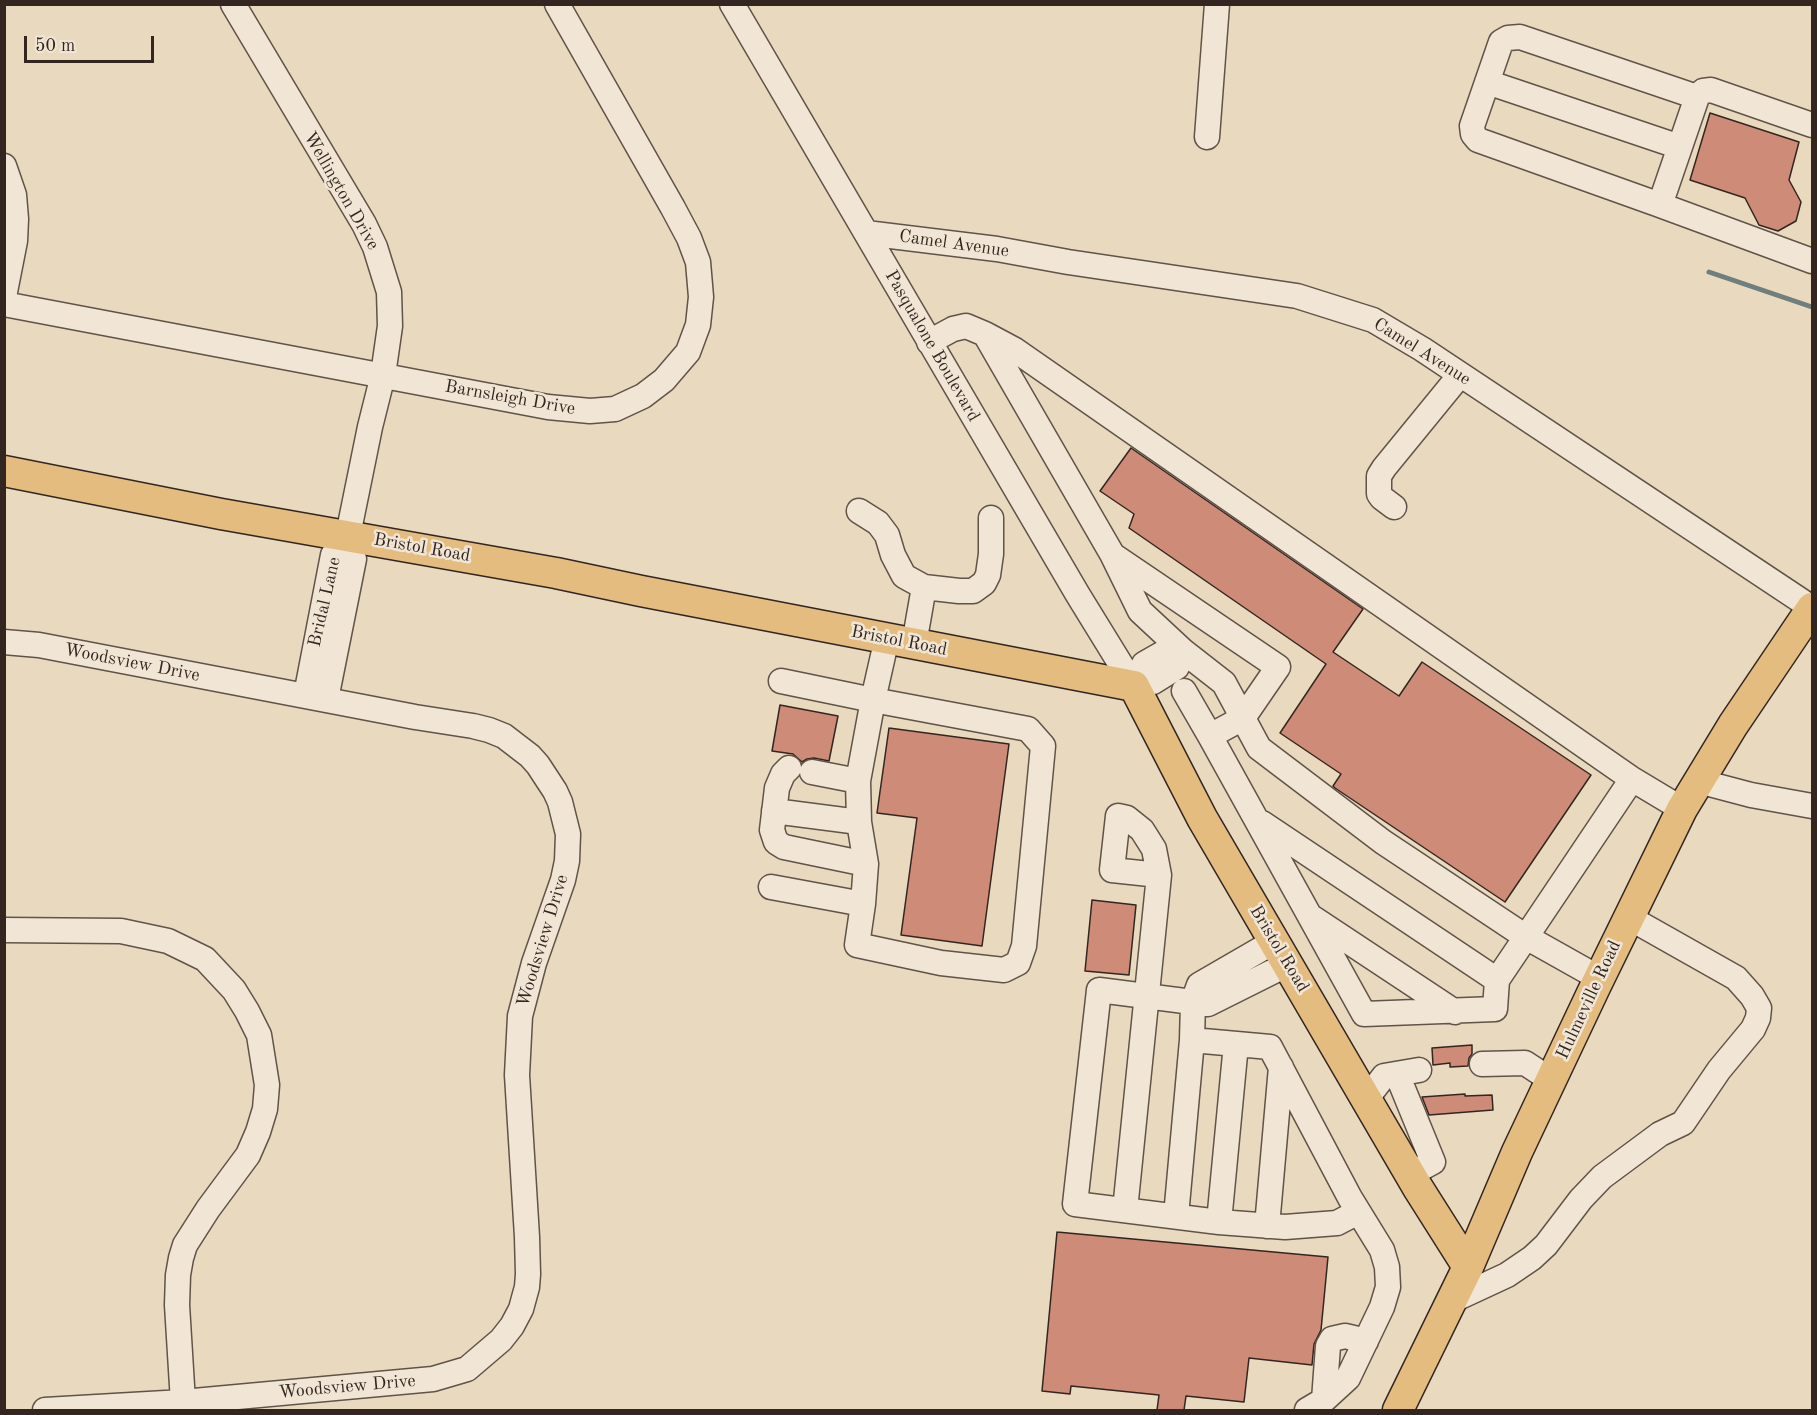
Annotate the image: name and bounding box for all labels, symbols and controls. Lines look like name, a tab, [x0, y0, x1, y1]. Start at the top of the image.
scale bar	[27, 24, 158, 62]
text: 50 m	[35, 37, 75, 55]
street label: Wellington Drive	[298, 128, 384, 254]
street label: Camel Avenue	[898, 226, 1010, 262]
street label: Pasqualone Boulevard	[880, 266, 984, 426]
street label: Camel Avenue	[1369, 314, 1475, 390]
street label: Barnsleigh Drive	[443, 376, 577, 420]
street label: Bristol Road	[372, 529, 472, 567]
street label: Bridal Lane	[304, 555, 346, 649]
street label: Bristol Road	[849, 621, 949, 661]
street label: Woodsview Drive	[62, 639, 202, 687]
street label: Woodsview Drive	[513, 872, 573, 1010]
street label: Bristol Road	[1245, 902, 1313, 996]
street label: Hulmeville Road	[1552, 937, 1626, 1063]
street label: Woodsview Drive	[278, 1370, 416, 1404]

